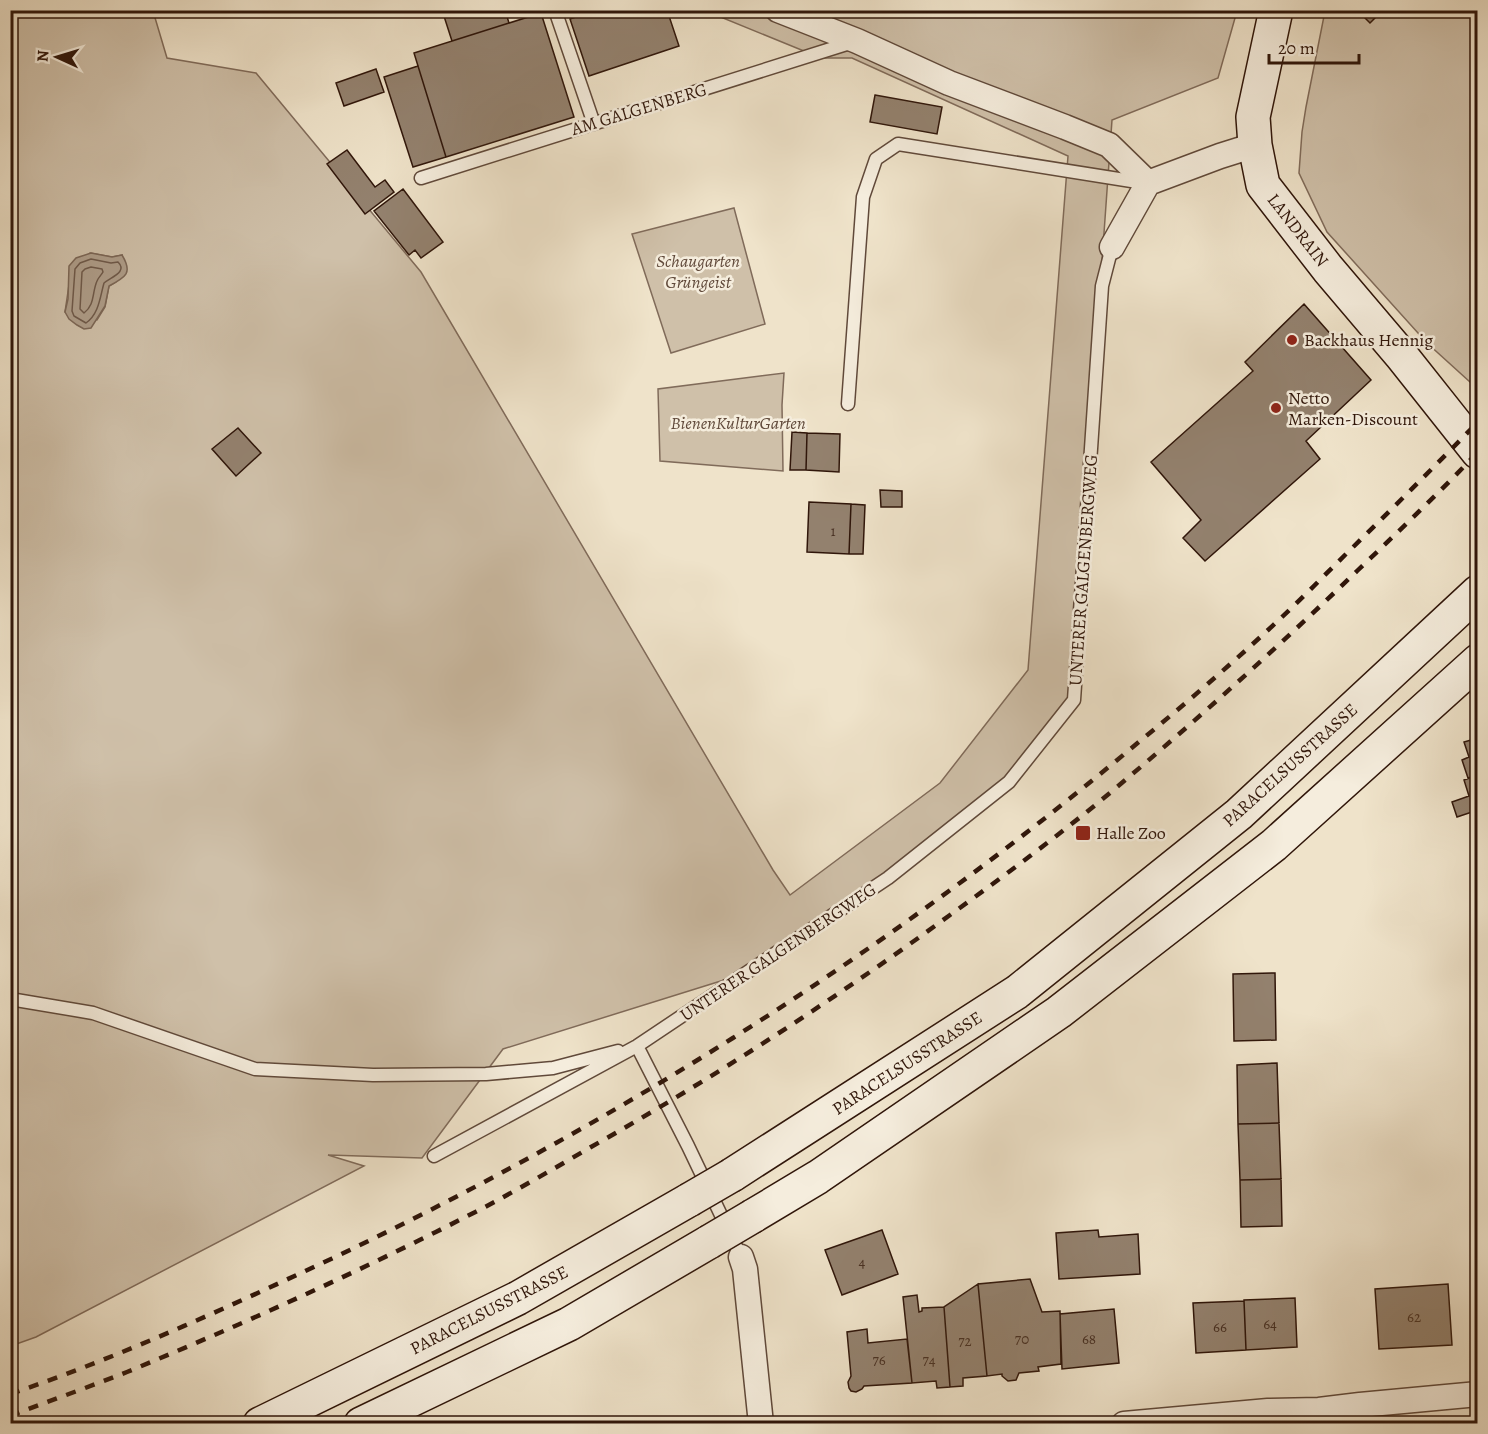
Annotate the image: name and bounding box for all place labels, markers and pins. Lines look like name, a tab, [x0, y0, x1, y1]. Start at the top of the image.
place label: Backhaus Hennig	[1304, 328, 1433, 352]
marker: Backhaus Hennig	[1285, 333, 1299, 347]
place label: Netto Marken-Discount	[1288, 386, 1418, 431]
marker: Netto Marken-Discount	[1269, 401, 1283, 415]
place label: Halle Zoo	[1096, 821, 1166, 845]
marker: Halle Zoo	[1074, 824, 1092, 842]

